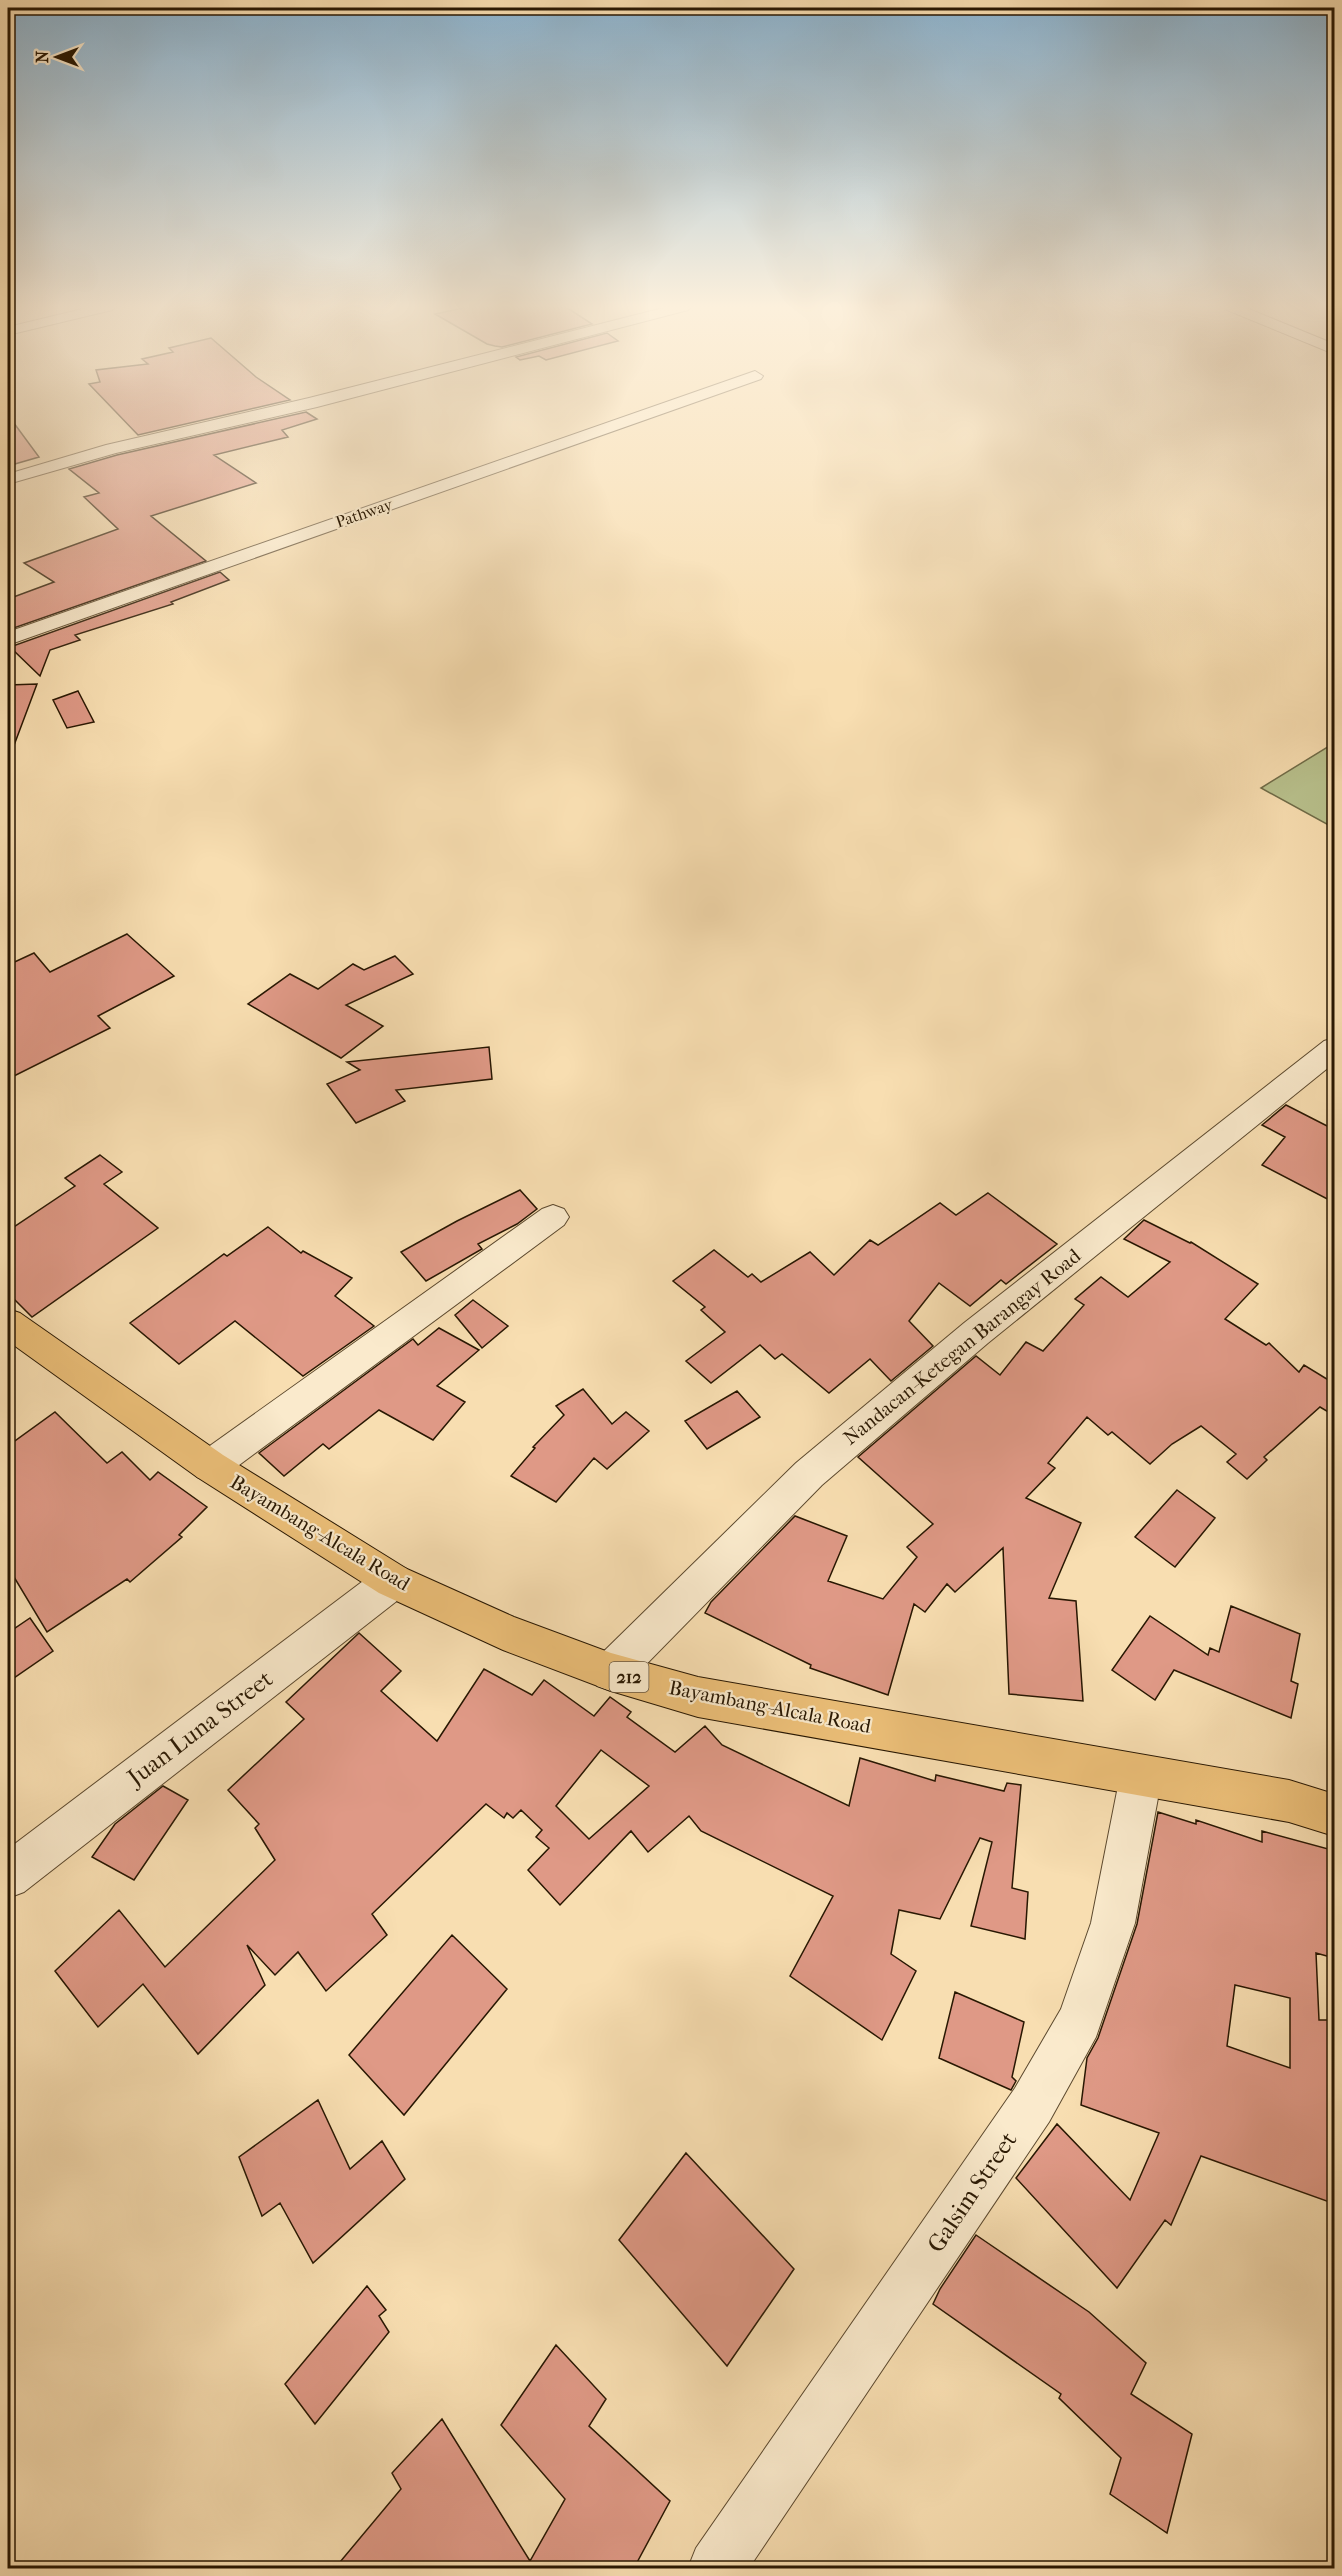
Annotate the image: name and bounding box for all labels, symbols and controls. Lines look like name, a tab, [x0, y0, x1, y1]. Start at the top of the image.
north arrow	[27, 27, 87, 87]
text: N	[33, 50, 52, 63]
street label: Pathway	[333, 494, 395, 532]
street label: Nandacan-Ketegan Barangay Road	[839, 1244, 1086, 1450]
street label: Bayambang-Alcala Road	[226, 1470, 415, 1596]
road number: 212	[610, 1662, 648, 1692]
street label: Juan Luna Street	[121, 1664, 278, 1793]
street label: Bayambang-Alcala Road	[667, 1676, 874, 1738]
street label: Galsim Street	[921, 2126, 1023, 2257]

